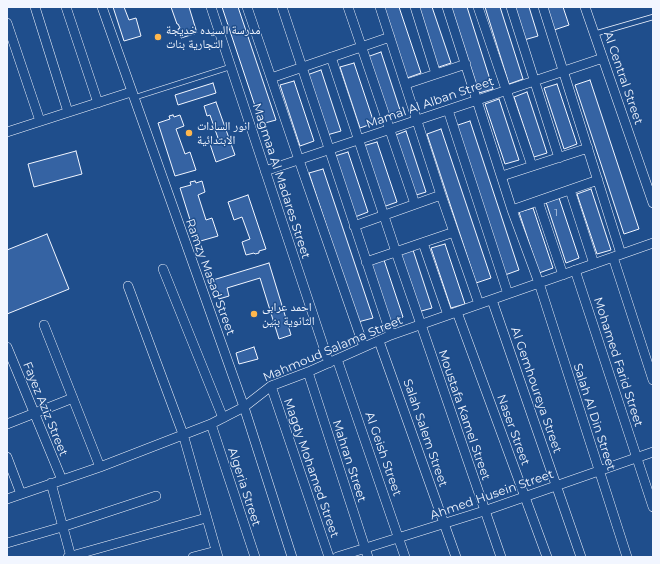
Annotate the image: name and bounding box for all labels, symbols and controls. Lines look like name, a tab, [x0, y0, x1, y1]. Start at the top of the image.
place label: مدرسة السيده خديجة التجارية بنات	[166, 23, 261, 51]
street label: Al Central Street	[600, 30, 646, 126]
marker: مدرسة السيده خديجة التجارية بنات	[153, 32, 163, 42]
street label: Mamal Al Alban Street	[364, 74, 496, 132]
street label: Magmaa Al Madares Street	[249, 101, 313, 261]
place label: انور السادات الابتدائية	[197, 119, 250, 147]
marker: انور السادات الابتدائية	[184, 128, 194, 138]
house number: 1	[554, 207, 558, 219]
street label: Ramzy Masad Street	[182, 217, 238, 337]
street label: Mohamed Farid Street	[590, 295, 646, 429]
place label: احمد عرابى الثانوية بنين	[262, 300, 314, 328]
marker: احمد عرابى الثانوية بنين	[249, 309, 259, 319]
street label: Mahmoud Salama Street	[261, 313, 405, 385]
street label: Al Gemhoureya Street	[508, 325, 564, 455]
street label: Moustafa Kamel Street	[435, 348, 493, 482]
street label: Fayez Aziz Street	[20, 360, 70, 458]
street label: Salah Al Din Street	[570, 362, 618, 472]
street label: Salah Salem Street	[400, 377, 450, 489]
street label: Naser Street	[494, 393, 532, 467]
street label: Magdy Mohamed Street	[280, 397, 342, 539]
street label: Al Geish Street	[362, 410, 404, 498]
street label: Mahran Street	[329, 418, 369, 504]
street label: Algeria Street	[225, 446, 263, 528]
street label: Ahmed Husein Street	[428, 467, 556, 523]

